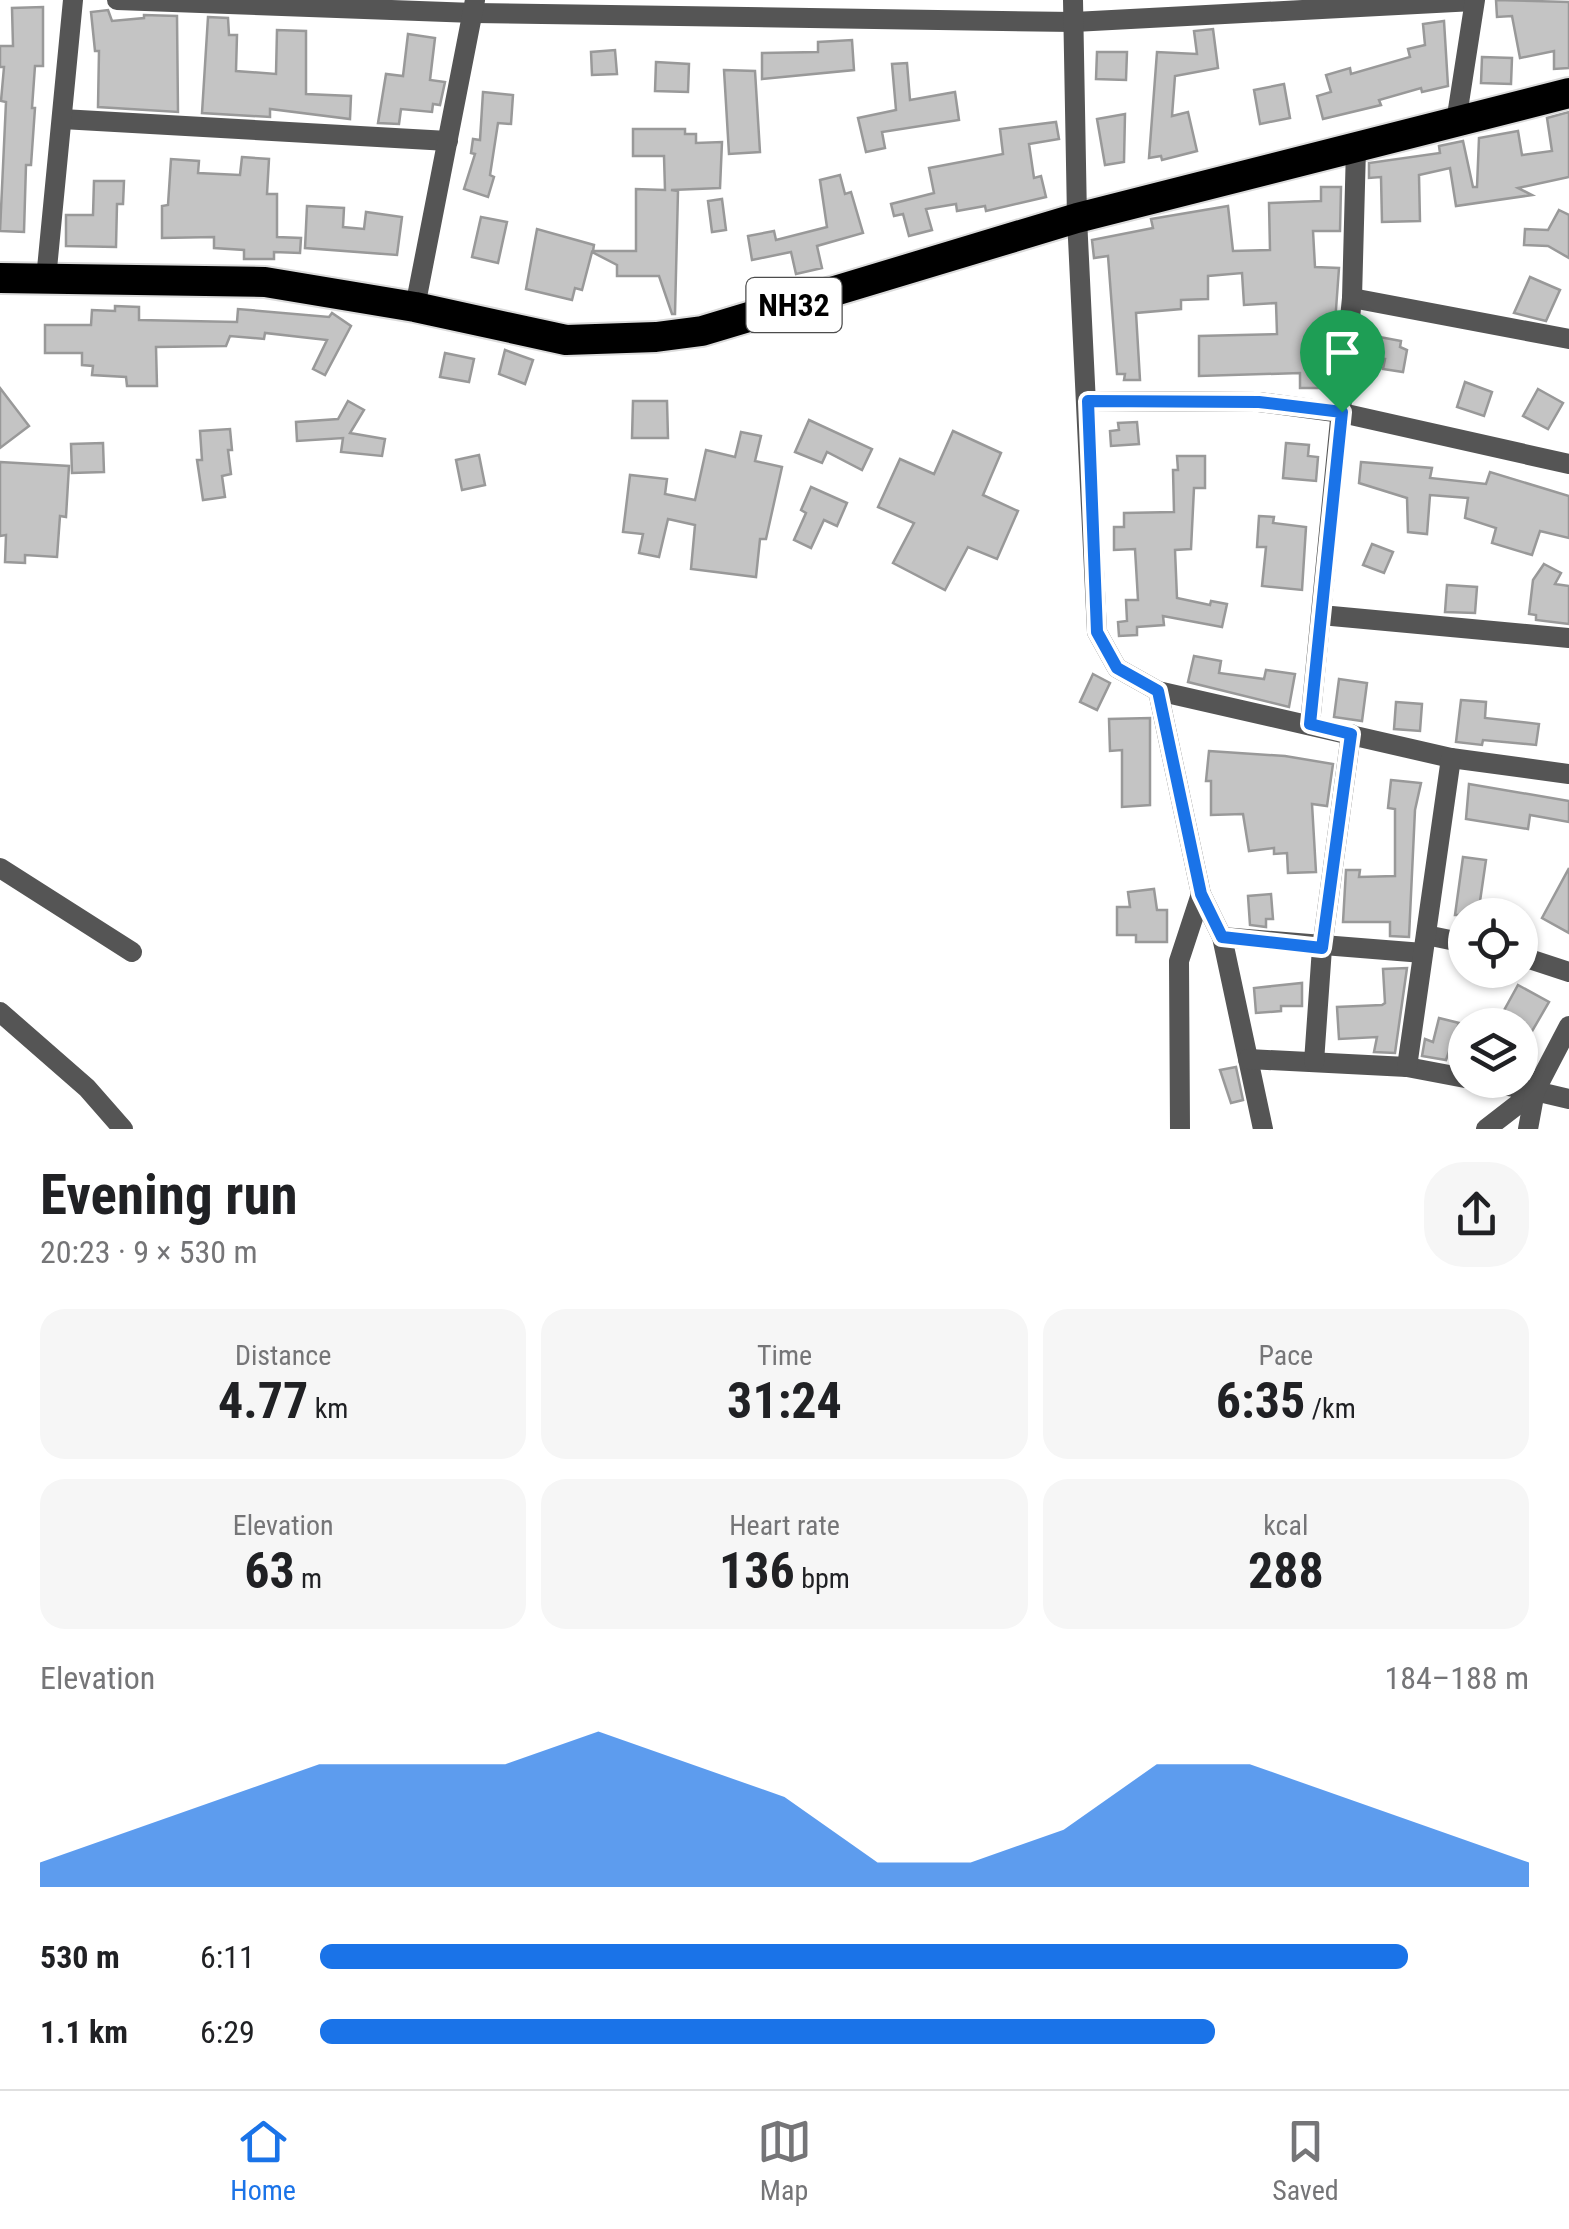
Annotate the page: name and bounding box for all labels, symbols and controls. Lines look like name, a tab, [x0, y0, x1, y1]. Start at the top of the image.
road number: NH32	[746, 278, 842, 332]
pin	[1300, 310, 1385, 413]
icon: arrive	[1315, 325, 1370, 380]
map controls	[1448, 898, 1538, 1098]
button: locate	[1448, 898, 1538, 988]
button: layers	[1448, 1008, 1538, 1098]
button: share	[1424, 1162, 1529, 1267]
text: Evening run	[40, 1163, 298, 1227]
text: 20:23 · 9 × 530 m	[40, 1233, 258, 1271]
text: Distance	[235, 1339, 331, 1372]
text: Time	[757, 1339, 812, 1372]
text: Pace	[1258, 1339, 1313, 1372]
text: 4.77	[218, 1372, 308, 1430]
text: 31:24	[727, 1372, 842, 1430]
text: 6:35	[1216, 1372, 1305, 1430]
text: km	[308, 1392, 348, 1425]
text: /km	[1305, 1392, 1356, 1425]
text: Elevation	[233, 1509, 334, 1542]
text: Heart rate	[729, 1509, 840, 1542]
text: kcal	[1263, 1509, 1308, 1542]
text: 63	[244, 1542, 295, 1600]
text: 136	[719, 1542, 795, 1600]
text: 288	[1248, 1542, 1324, 1600]
text: m	[295, 1562, 322, 1595]
text: bpm	[795, 1562, 850, 1595]
text: Elevation	[40, 1659, 155, 1697]
text: 184–188 m	[1384, 1659, 1529, 1697]
text: 530 m	[40, 1938, 120, 1976]
text: 6:11	[200, 1938, 255, 1976]
text: 1.1 km	[40, 2013, 128, 2051]
text: 6:29	[200, 2013, 255, 2051]
tab: Home	[230, 2114, 296, 2207]
tab: Map	[757, 2114, 812, 2207]
tab: Saved	[1272, 2114, 1339, 2207]

